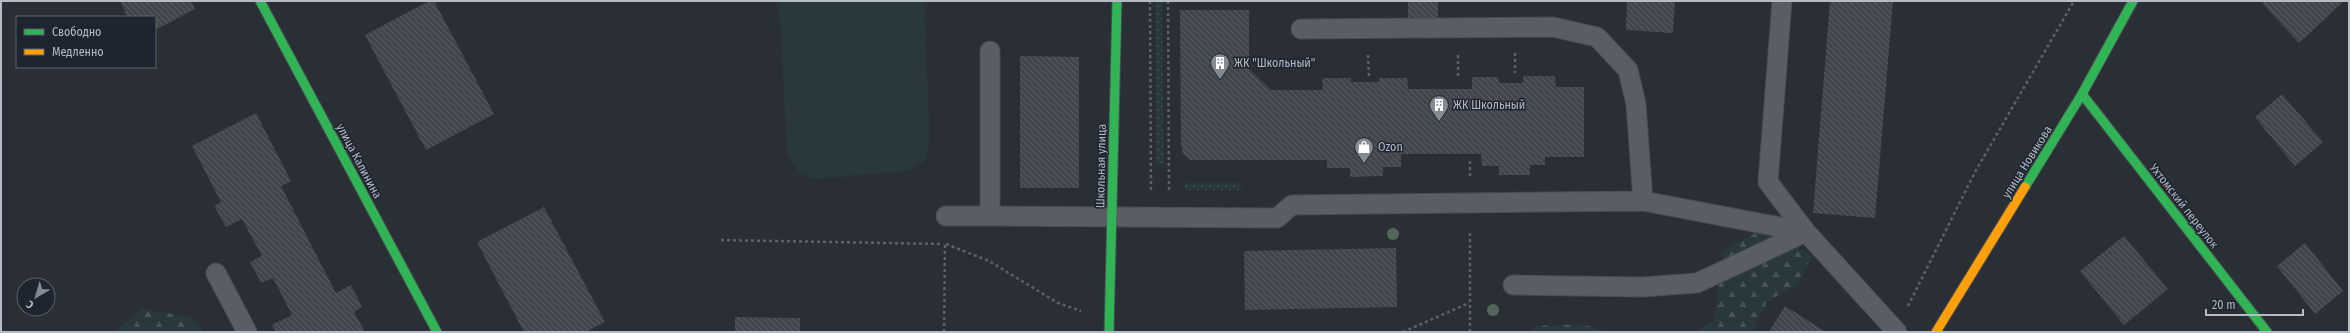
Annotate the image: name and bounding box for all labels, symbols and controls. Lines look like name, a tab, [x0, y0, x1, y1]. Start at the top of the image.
legend	[16, 16, 156, 68]
text: Свободно	[52, 25, 101, 39]
text: Медленно	[52, 45, 104, 59]
building icon: ЖК "Школьный"	[1209, 52, 1231, 80]
place label: ЖК "Школьный"	[1234, 56, 1315, 70]
building icon: ЖК Школьный	[1428, 94, 1450, 122]
place label: ЖК Школьный	[1453, 98, 1525, 112]
street label: улица Калинина	[333, 121, 385, 201]
street label: улица Новикова	[1999, 123, 2055, 201]
street label: Школьная улица	[1093, 124, 1109, 208]
shop icon: Ozon	[1353, 136, 1375, 164]
place label: Ozon	[1378, 140, 1403, 154]
street label: Ухтомский переулок	[2146, 160, 2222, 251]
north arrow	[16, 277, 56, 317]
scale bar	[2206, 291, 2303, 317]
text: С	[24, 297, 36, 311]
text: 20 m	[2212, 298, 2236, 312]

